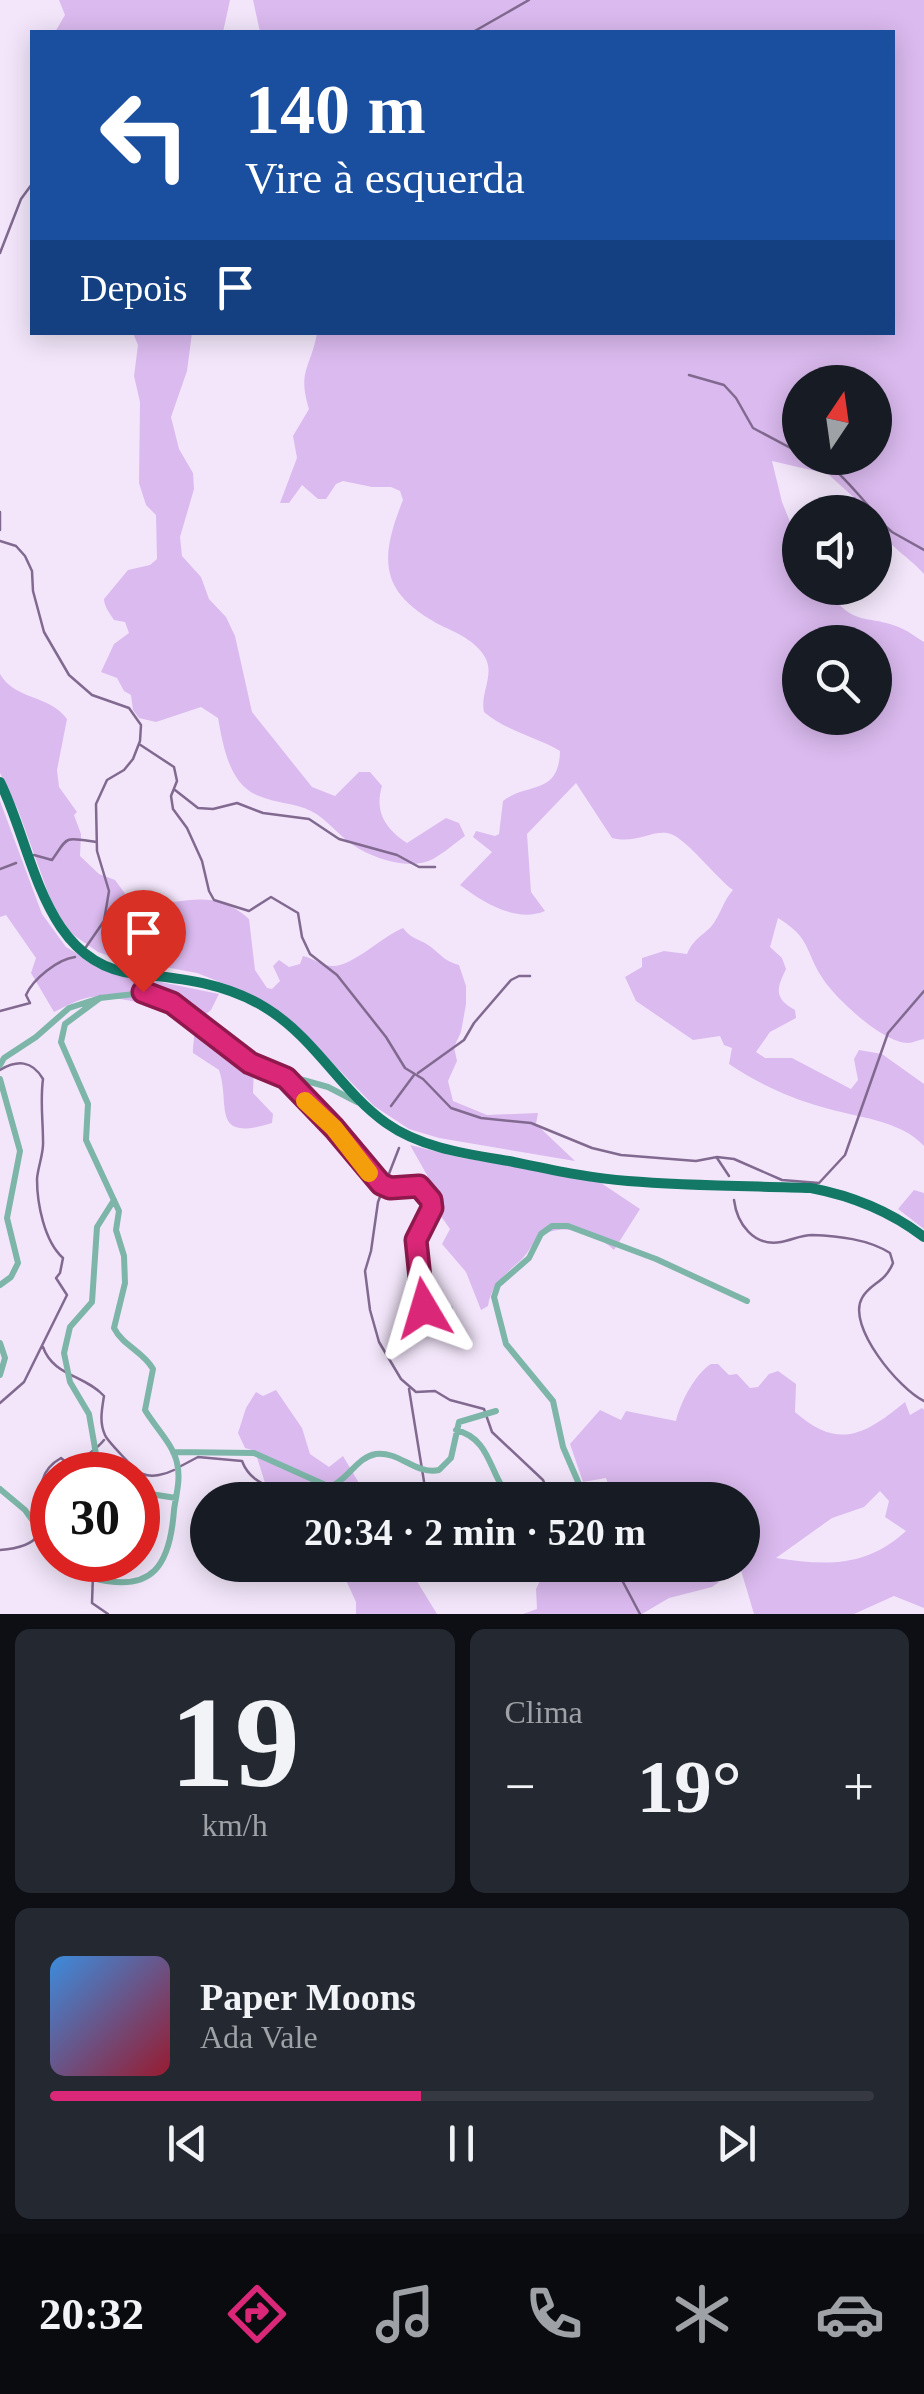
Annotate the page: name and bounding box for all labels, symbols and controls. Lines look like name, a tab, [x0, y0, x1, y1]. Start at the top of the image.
icon: left	[80, 70, 210, 200]
text: 140 m	[245, 71, 426, 148]
text: Vire à esquerda	[245, 153, 525, 203]
icon: arrive	[208, 260, 263, 315]
text: Depois	[80, 267, 188, 309]
north arrow	[782, 365, 892, 475]
map controls	[782, 365, 892, 735]
button: sound	[782, 495, 892, 605]
button: search	[782, 625, 892, 735]
pin	[101, 890, 186, 993]
icon: arrive	[116, 905, 171, 960]
position arrow	[372, 1256, 476, 1360]
speed limit sign: 30	[30, 1452, 160, 1582]
text: 20:34 · 2 min · 520 m	[304, 1511, 646, 1553]
text: 19	[170, 1670, 300, 1814]
text: Clima	[505, 1694, 583, 1730]
text: 19°	[637, 1745, 742, 1828]
text: −	[505, 1756, 536, 1817]
text: +	[843, 1756, 874, 1817]
text: km/h	[202, 1807, 268, 1843]
text: Paper Moons	[200, 1976, 416, 2018]
text: Ada Vale	[200, 2019, 318, 2055]
icon: previous	[160, 2116, 215, 2171]
icon: pause	[434, 2116, 489, 2171]
icon: next	[709, 2116, 764, 2171]
icon: directions	[222, 2279, 292, 2349]
icon: music	[370, 2279, 440, 2349]
icon: phone	[519, 2279, 589, 2349]
icon: climate	[667, 2279, 737, 2349]
icon: car	[815, 2279, 885, 2349]
text: 20:32	[39, 2289, 144, 2339]

